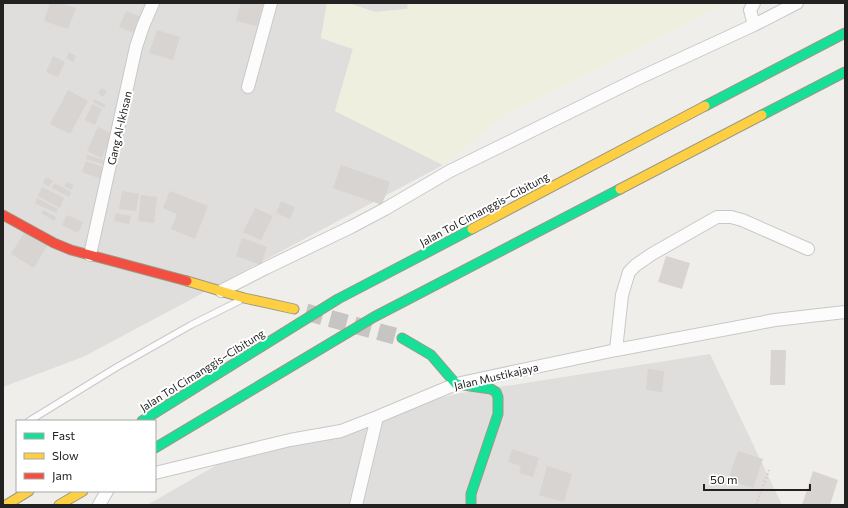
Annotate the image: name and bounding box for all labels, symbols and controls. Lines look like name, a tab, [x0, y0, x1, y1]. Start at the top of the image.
street label: Gang Al-Ikhsan	[104, 90, 134, 166]
street label: Jalan Tol Cimanggis–Cibitung	[417, 169, 551, 250]
street label: Jalan Tol Cimanggis–Cibitung	[137, 326, 267, 415]
street label: Jalan Mustikajaya	[452, 360, 540, 393]
legend	[16, 420, 156, 492]
text: Fast	[52, 428, 75, 442]
text: Slow	[52, 448, 79, 462]
scale bar	[704, 466, 810, 492]
text: Jam	[52, 468, 72, 483]
text: 50 m	[710, 472, 738, 486]

